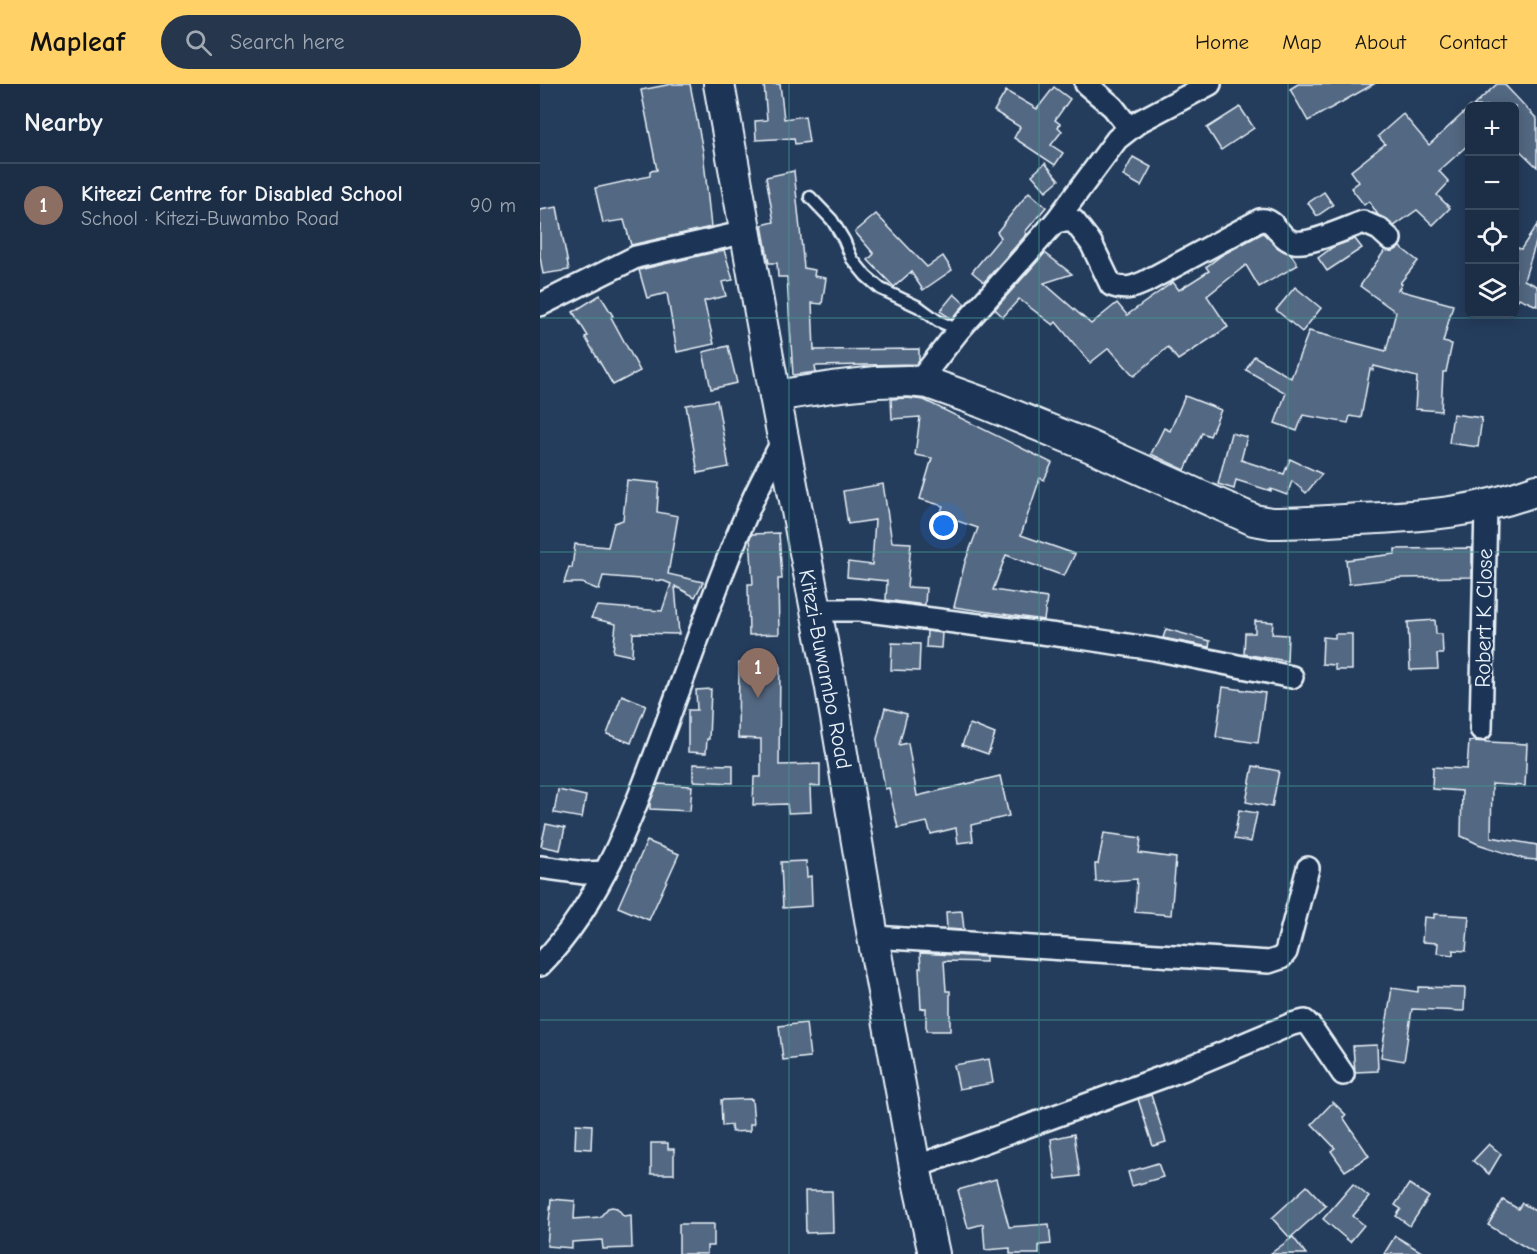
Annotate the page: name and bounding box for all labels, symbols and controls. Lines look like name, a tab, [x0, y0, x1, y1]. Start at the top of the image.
search box	[161, 15, 581, 69]
text: Mapleaf	[30, 26, 125, 58]
icon: search	[182, 26, 215, 59]
text: Search here	[230, 29, 344, 55]
text: Home	[1195, 30, 1249, 54]
text: Map	[1282, 30, 1322, 54]
text: About	[1355, 30, 1406, 54]
text: Contact	[1439, 30, 1507, 54]
map controls	[1465, 102, 1519, 318]
button: +	[1465, 102, 1519, 156]
text: Nearby	[24, 108, 103, 138]
button: −	[1465, 156, 1519, 210]
text: Kiteezi Centre for Disabled School	[81, 181, 403, 207]
text: 1	[40, 194, 47, 217]
text: 90 m	[470, 194, 516, 217]
text: School · Kitezi-Buwambo Road	[81, 207, 339, 230]
button: locate	[1465, 210, 1519, 264]
button: layers	[1465, 264, 1519, 318]
your location	[929, 511, 958, 540]
street label: Robert K Close	[1470, 548, 1498, 688]
street label: Kitezi-Buwambo Road	[793, 567, 857, 771]
pin: 1	[738, 648, 778, 698]

